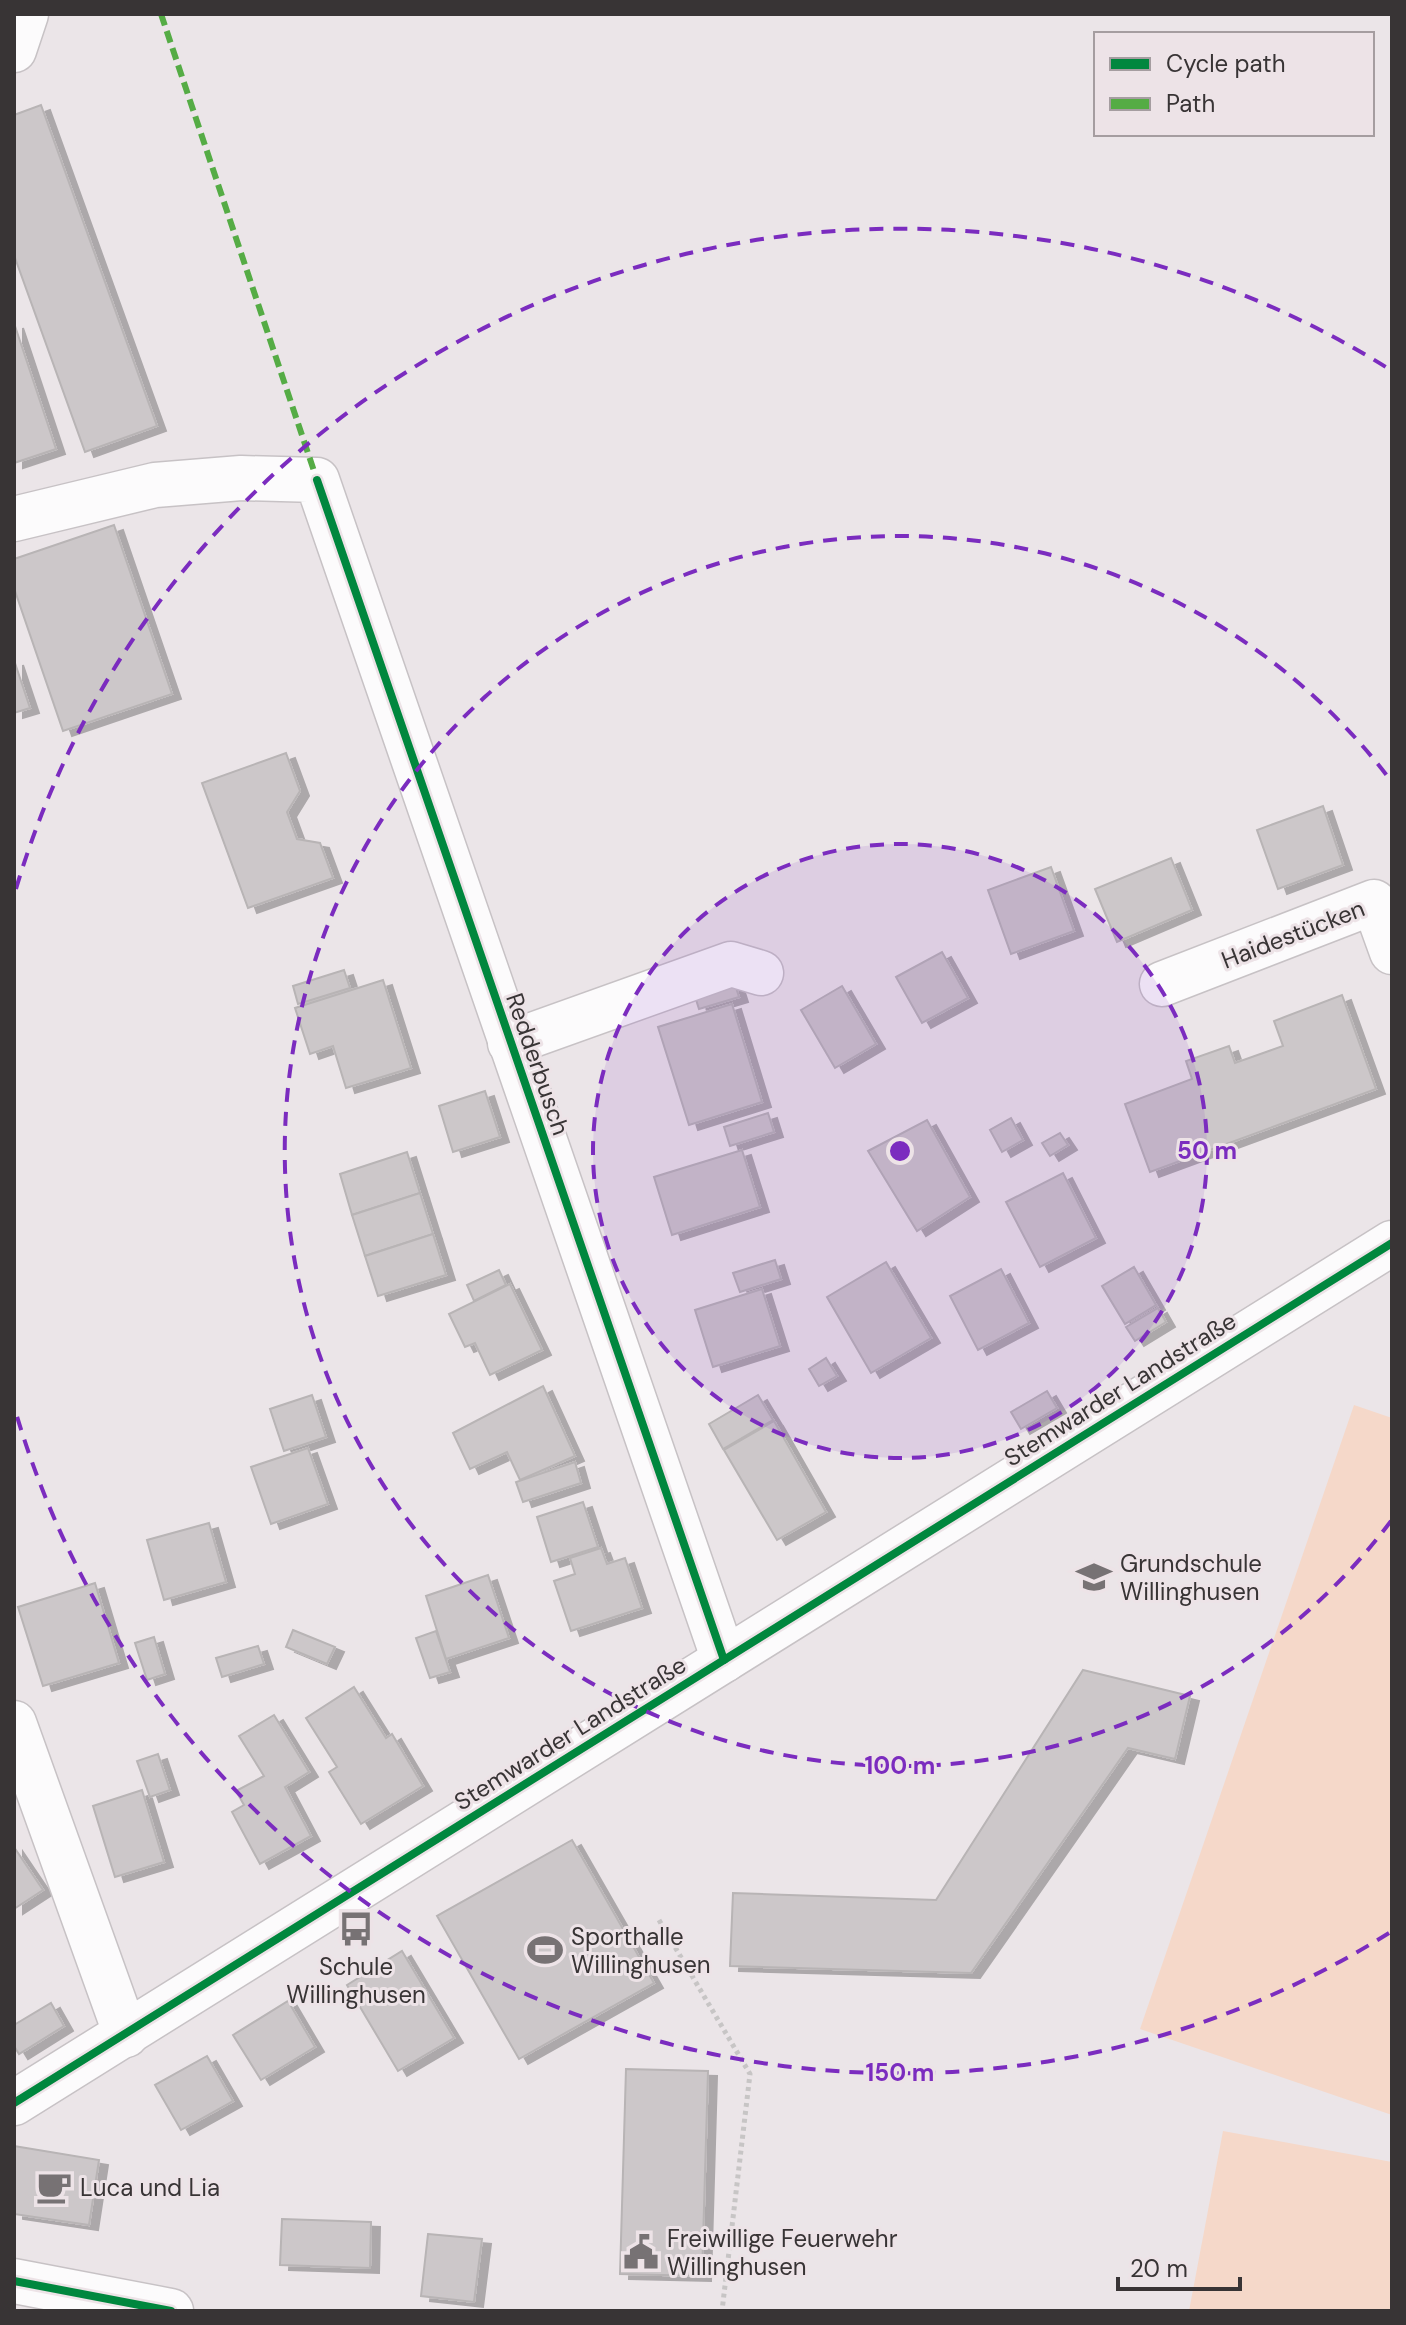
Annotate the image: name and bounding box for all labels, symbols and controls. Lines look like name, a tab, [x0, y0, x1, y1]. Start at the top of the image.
legend	[1094, 32, 1374, 136]
text: Cycle path	[1166, 48, 1285, 79]
text: Path	[1166, 88, 1215, 119]
street label: Haidestücken	[1217, 892, 1369, 976]
street label: Redderbusch	[499, 989, 577, 1139]
text: 50 m	[1177, 1135, 1237, 1166]
centre of rings	[886, 1137, 914, 1165]
street label: Stemwarder Landstraße	[998, 1305, 1242, 1473]
place label: Grundschule Willinghusen	[1120, 1548, 1262, 1607]
school or university icon: Grundschule Willinghusen	[1075, 1558, 1113, 1596]
street label: Stemwarder Landstraße	[448, 1649, 692, 1817]
text: 100 m	[865, 1750, 935, 1781]
bus stop icon: Schule Willinghusen	[337, 1910, 375, 1948]
place label: Sporthalle Willinghusen	[571, 1921, 711, 1980]
sports icon: Sporthalle Willinghusen	[526, 1931, 564, 1969]
place label: Schule Willinghusen	[286, 1951, 426, 2010]
text: 150 m	[866, 2057, 934, 2088]
cafe icon: Luca und Lia	[35, 2168, 73, 2206]
place label: Luca und Lia	[80, 2172, 220, 2203]
place label: Freiwillige Feuerwehr Willinghusen	[667, 2223, 898, 2282]
public building icon: Freiwillige Feuerwehr Willinghusen	[622, 2233, 660, 2271]
scale bar	[1118, 2241, 1240, 2291]
text: 20 m	[1130, 2253, 1188, 2284]

